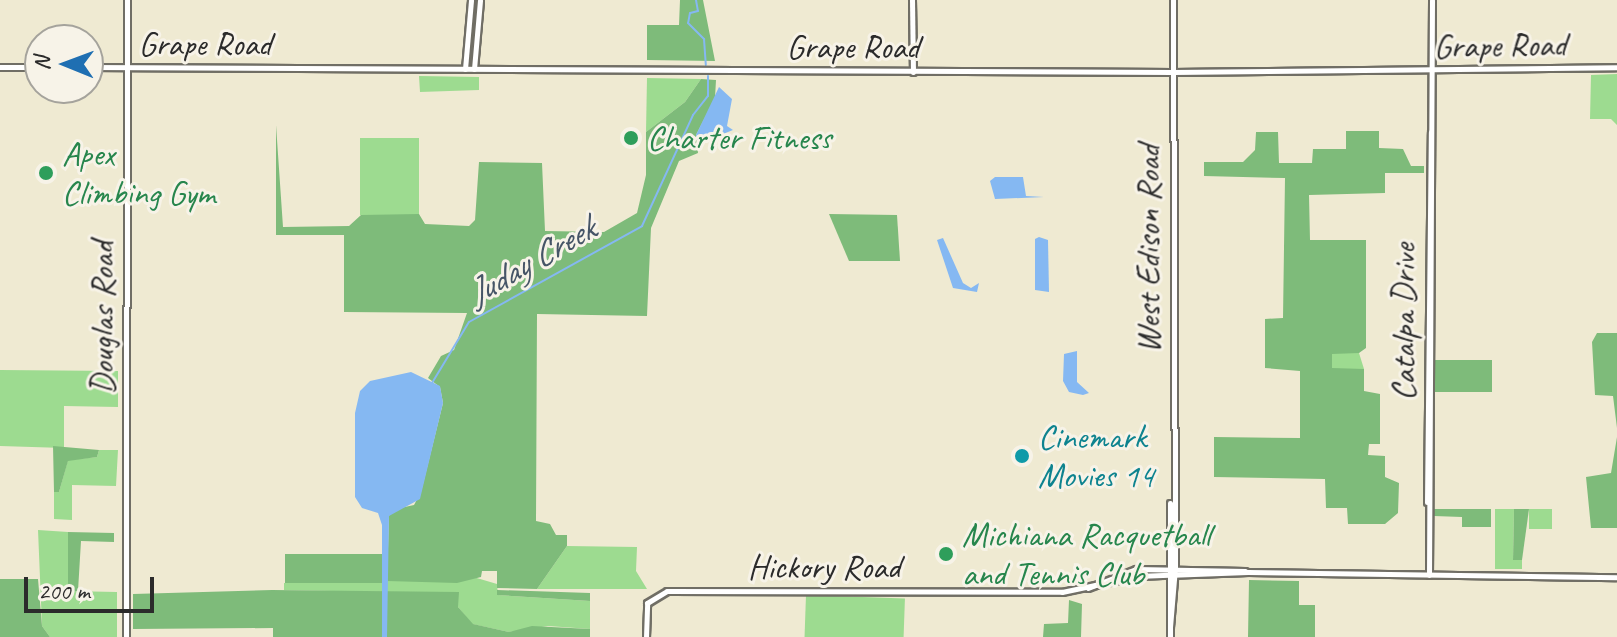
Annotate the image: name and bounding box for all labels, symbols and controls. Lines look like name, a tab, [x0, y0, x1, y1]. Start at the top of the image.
street label: Grape Road	[1433, 23, 1567, 67]
north arrow	[24, 24, 104, 104]
street label: Grape Road	[139, 24, 271, 64]
street label: Grape Road	[787, 27, 919, 67]
text: N	[28, 57, 56, 71]
place label: Charter Fitness	[647, 118, 832, 158]
marker: Charter Fitness	[622, 129, 640, 147]
place label: Apex Climbing Gym	[62, 133, 217, 212]
street label: West Edison Road	[1128, 145, 1168, 353]
marker: Apex Climbing Gym	[37, 164, 55, 182]
water label: Juday Creek	[460, 207, 602, 315]
street label: Douglas Road	[82, 241, 122, 395]
street label: Catalpa Drive	[1383, 243, 1423, 401]
place label: Cinemark Movies 14	[1038, 416, 1154, 496]
marker: Cinemark Movies 14	[1013, 447, 1031, 465]
place label: Michiana Racquetball and Tennis Club	[962, 514, 1213, 594]
marker: Michiana Racquetball and Tennis Club	[937, 545, 955, 563]
street label: Hickory Road	[748, 547, 900, 587]
scale bar	[28, 561, 158, 611]
text: 200 m	[38, 576, 90, 606]

